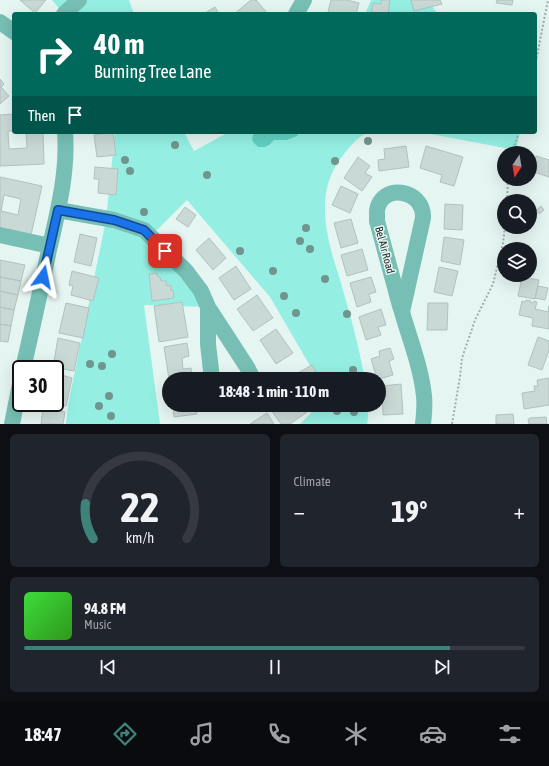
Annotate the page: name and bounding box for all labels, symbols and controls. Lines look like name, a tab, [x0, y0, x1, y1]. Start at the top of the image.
icon: right	[28, 28, 80, 80]
text: 40 m	[94, 28, 144, 60]
text: Burning Tree Lane	[94, 61, 211, 82]
icon: arrive	[64, 104, 86, 126]
text: Then	[28, 107, 56, 124]
north arrow	[497, 146, 537, 186]
map controls	[497, 146, 537, 282]
button: search	[497, 194, 537, 234]
street label: Bel Air Road	[373, 225, 397, 275]
pin	[148, 234, 182, 268]
icon: arrive	[154, 240, 176, 262]
button: layers	[497, 242, 537, 282]
position arrow	[22, 256, 64, 298]
speed limit sign: 30	[12, 360, 64, 412]
text: 18:48 · 1 min · 110 m	[219, 383, 329, 400]
text: Climate	[294, 474, 331, 489]
text: 22	[120, 482, 159, 530]
text: 19°	[391, 494, 427, 528]
text: −	[294, 498, 305, 524]
text: +	[514, 498, 525, 524]
text: km/h	[126, 529, 154, 545]
text: 94.8 FM	[84, 600, 126, 617]
text: Music	[84, 617, 111, 632]
icon: previous	[97, 656, 119, 678]
icon: pause	[264, 656, 286, 678]
icon: next	[431, 656, 453, 678]
icon: directions	[111, 720, 139, 748]
icon: music	[188, 720, 216, 748]
icon: phone	[265, 720, 293, 748]
icon: climate	[342, 720, 370, 748]
icon: car	[419, 720, 447, 748]
icon: filters	[496, 720, 524, 748]
text: 18:47	[25, 724, 62, 745]

